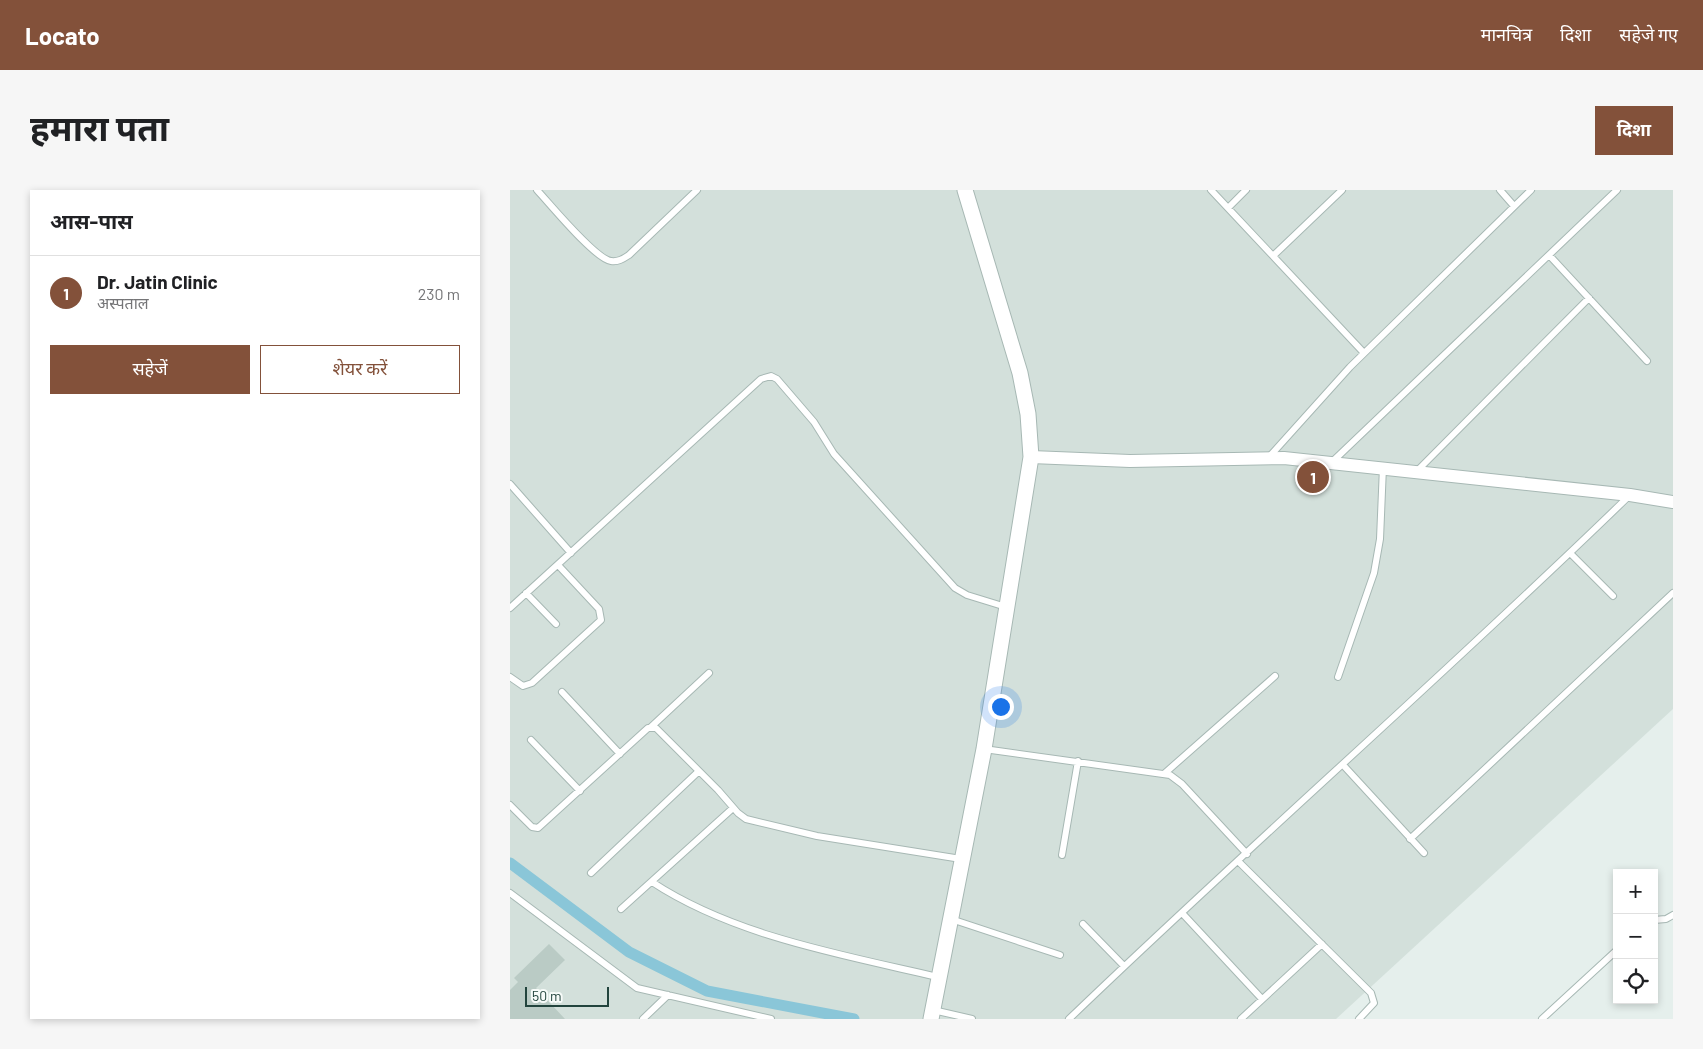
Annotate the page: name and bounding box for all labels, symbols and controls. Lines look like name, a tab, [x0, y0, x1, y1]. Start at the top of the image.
text: Locato	[25, 21, 100, 50]
text: मानचित्र	[1481, 23, 1532, 45]
text: दिशा	[1560, 23, 1591, 45]
text: सहेजे गए	[1619, 23, 1678, 45]
text: हमारा पता	[30, 106, 169, 148]
button: दिशा	[1595, 106, 1673, 155]
text: आस-पास	[50, 208, 133, 233]
text: Dr. Jatin Clinic	[97, 270, 218, 293]
text: 1	[63, 284, 69, 303]
text: 230 m	[418, 284, 460, 303]
text: अस्पताल	[97, 293, 149, 312]
button: सहेजें	[50, 345, 250, 394]
button: शेयर करें	[260, 345, 460, 394]
pin: 1	[1297, 458, 1329, 496]
your location	[988, 694, 1014, 720]
map controls	[1613, 869, 1658, 1004]
button: +	[1613, 869, 1658, 914]
button: −	[1613, 914, 1658, 959]
button: locate	[1613, 959, 1658, 1004]
scale bar	[525, 984, 609, 1007]
text: 50 m	[532, 987, 561, 1004]

